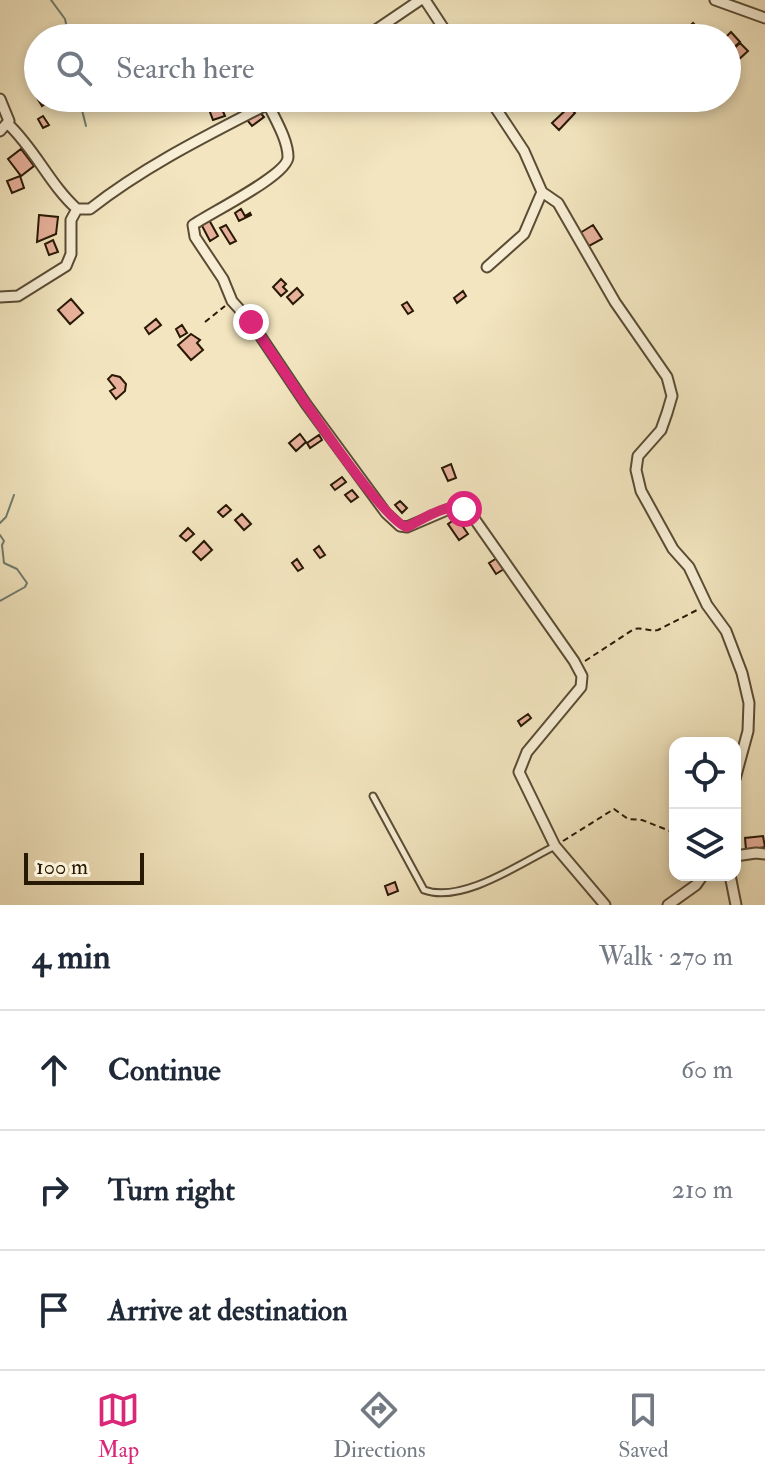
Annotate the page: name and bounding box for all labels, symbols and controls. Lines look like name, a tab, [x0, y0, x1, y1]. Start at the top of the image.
search box	[24, 24, 741, 112]
icon: search	[52, 46, 96, 90]
text: Search here	[116, 50, 255, 87]
route end	[233, 304, 269, 340]
route start	[446, 491, 482, 527]
map controls	[669, 737, 741, 881]
button: locate	[669, 737, 741, 809]
button: layers	[669, 809, 741, 881]
scale bar	[24, 849, 144, 885]
text: 100 m	[36, 853, 88, 881]
text: 4 min	[32, 936, 110, 979]
text: Walk · 270 m	[599, 941, 733, 973]
icon: ahead	[32, 1048, 76, 1092]
text: Continue	[108, 1052, 221, 1089]
text: 60 m	[681, 1054, 733, 1086]
icon: right	[32, 1168, 76, 1212]
text: Turn right	[108, 1172, 235, 1209]
text: 210 m	[672, 1174, 733, 1206]
icon: arrive	[32, 1288, 76, 1332]
text: Arrive at destination	[108, 1292, 348, 1329]
tab: Map	[96, 1388, 140, 1464]
tab: Directions	[333, 1388, 426, 1464]
tab: Saved	[618, 1388, 669, 1464]

